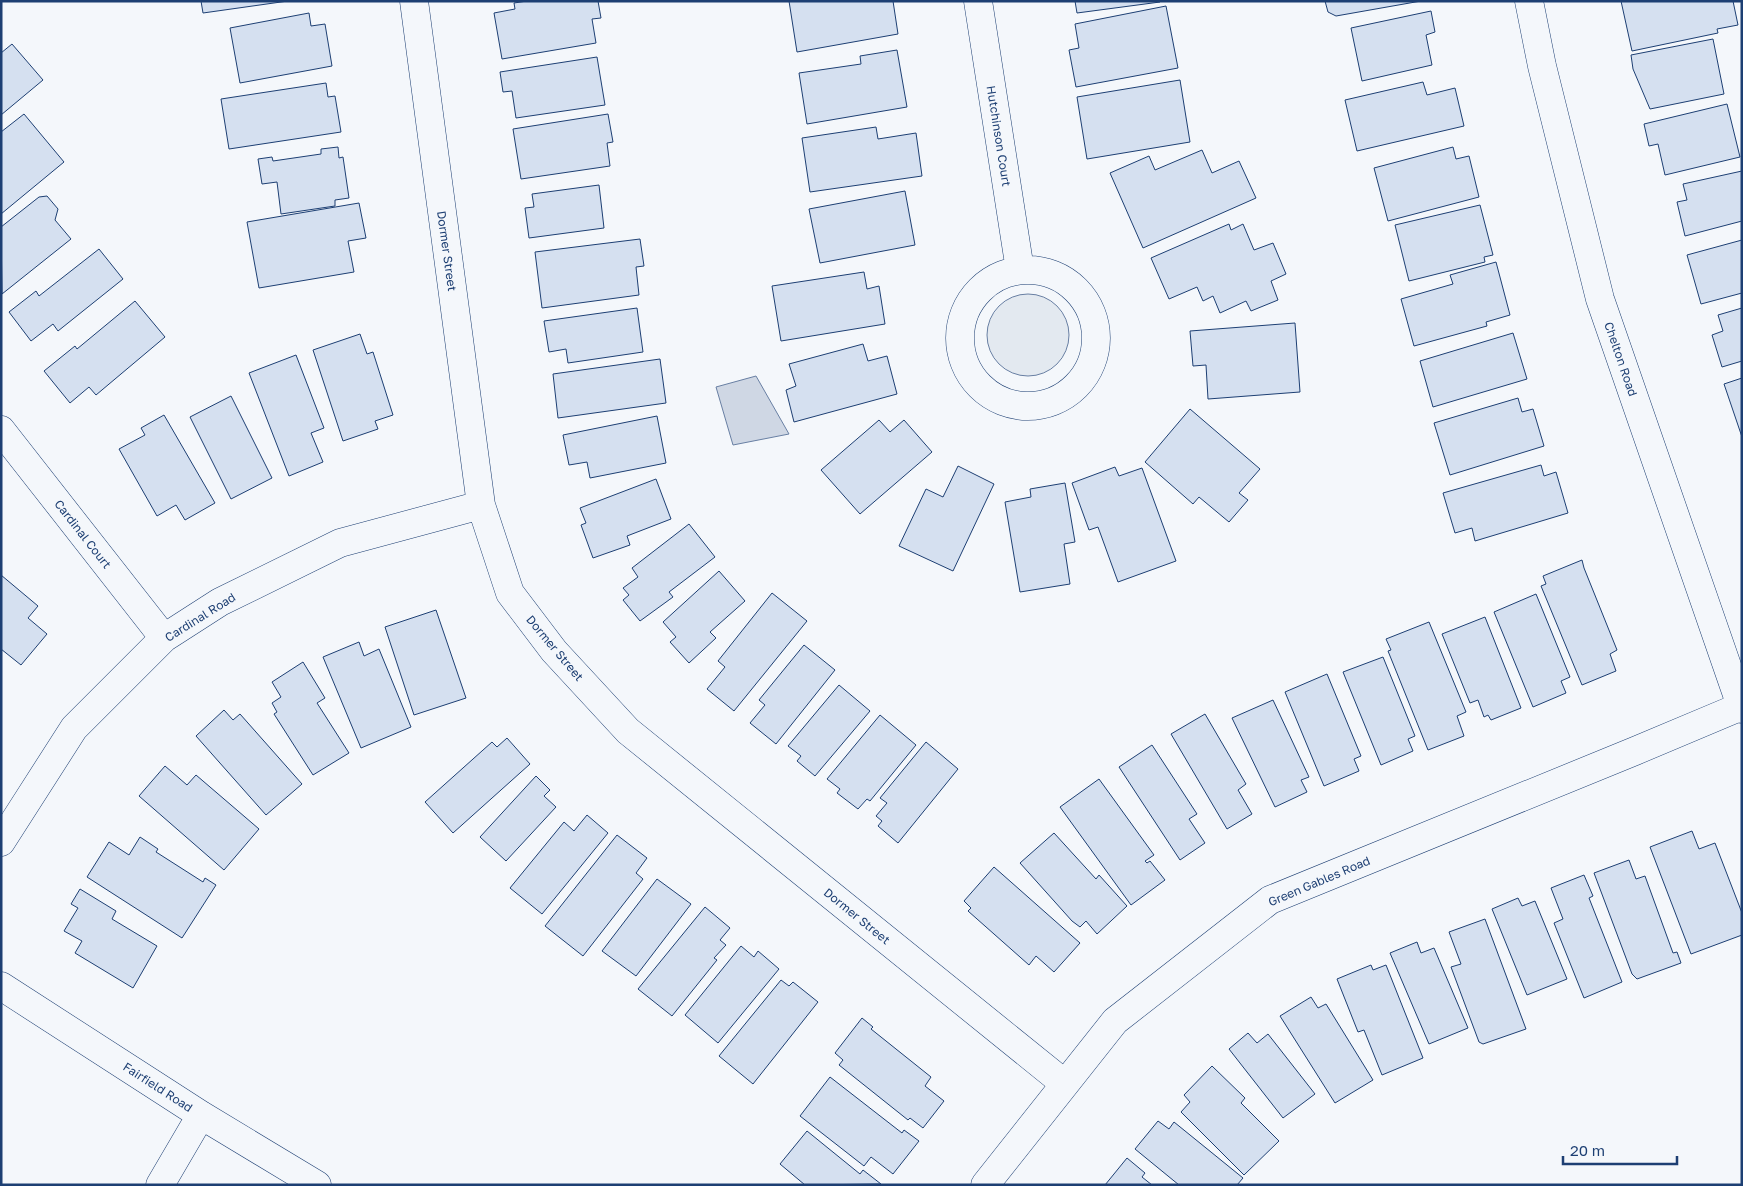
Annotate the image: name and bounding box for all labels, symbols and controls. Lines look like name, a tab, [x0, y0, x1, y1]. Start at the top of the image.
street label: Hutchinson Court	[984, 84, 1014, 188]
street label: Dormer Street	[434, 210, 460, 292]
street label: Chelton Road	[1601, 320, 1641, 398]
street label: Cardinal Court	[51, 497, 115, 572]
street label: Cardinal Road	[162, 589, 238, 645]
street label: Dormer Street	[523, 612, 587, 684]
street label: Green Gables Road	[1266, 853, 1372, 909]
street label: Dormer Street	[821, 885, 893, 947]
street label: Fairfield Road	[120, 1059, 196, 1115]
scale bar	[1563, 1134, 1677, 1166]
text: 20 m	[1570, 1141, 1605, 1159]

